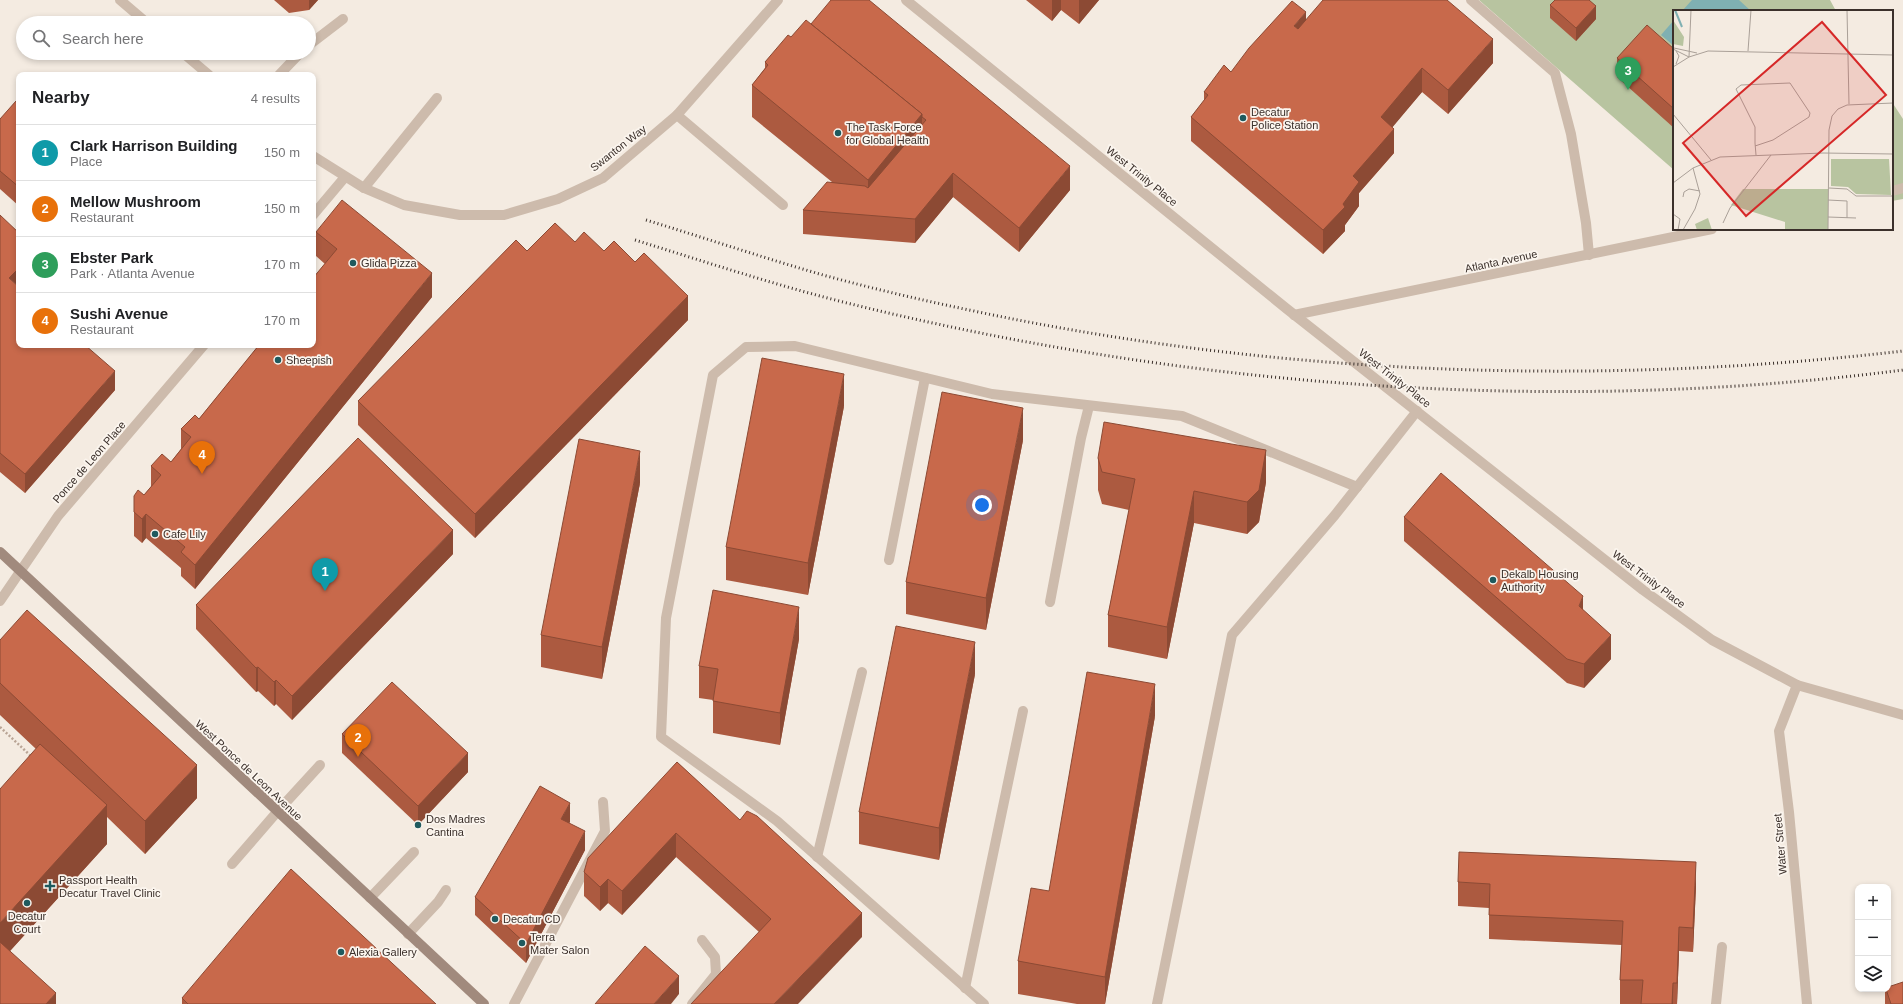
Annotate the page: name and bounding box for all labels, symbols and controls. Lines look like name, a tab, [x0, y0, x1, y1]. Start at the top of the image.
inset map	[1673, 10, 1893, 230]
search box	[16, 16, 316, 60]
icon: search	[30, 27, 52, 49]
text: Search here	[62, 30, 144, 47]
pin: 3	[1615, 57, 1641, 90]
text: Nearby	[32, 88, 90, 107]
text: 4 results	[251, 91, 300, 106]
place label: Decatur Police Station	[1251, 106, 1318, 131]
marker: Decatur Police Station	[1238, 113, 1248, 123]
place label: The Task Force for Global Health	[846, 121, 929, 146]
street label: Swanton Way	[588, 122, 649, 173]
marker: The Task Force for Global Health	[833, 128, 843, 138]
text: Clark Harrison Building	[70, 137, 238, 154]
street label: West Trinity Place	[1104, 144, 1180, 208]
text: 1	[41, 145, 49, 160]
text: 150 m	[264, 145, 300, 160]
text: Place	[70, 154, 103, 169]
text: Mellow Mushroom	[70, 193, 201, 210]
text: 2	[41, 201, 49, 216]
text: 150 m	[264, 201, 300, 216]
text: Restaurant	[70, 210, 134, 225]
street label: Atlanta Avenue	[1464, 247, 1538, 275]
text: Ebster Park	[70, 249, 153, 266]
text: 3	[41, 257, 49, 272]
text: 170 m	[264, 257, 300, 272]
place label: Glida Pizza	[361, 257, 418, 269]
marker: Glida Pizza	[348, 258, 358, 268]
text: Park · Atlanta Avenue	[70, 266, 195, 281]
text: Sushi Avenue	[70, 305, 168, 322]
text: 4	[41, 313, 49, 328]
text: 170 m	[264, 313, 300, 328]
text: Restaurant	[70, 322, 134, 337]
street label: West Trinity Place	[1357, 346, 1433, 410]
place label: Sheepish	[286, 354, 332, 366]
marker: Sheepish	[273, 355, 283, 365]
street label: Ponce de Leon Place	[50, 419, 128, 505]
pin: 4	[189, 441, 215, 474]
your location	[972, 495, 992, 515]
place label: Cafe Lily	[163, 528, 206, 540]
marker: Cafe Lily	[150, 529, 160, 539]
street label: West Trinity Place	[1610, 548, 1688, 610]
pin: 1	[312, 558, 338, 591]
place label: Dekalb Housing Authority	[1501, 568, 1579, 593]
marker: Dekalb Housing Authority	[1488, 575, 1498, 585]
street label: West Ponce de Leon Avenue	[193, 717, 305, 823]
pin: 2	[345, 724, 371, 757]
place label: Dos Madres Cantina	[426, 813, 486, 838]
street label: Water Street	[1771, 813, 1789, 875]
marker: Dos Madres Cantina	[413, 820, 423, 830]
place label: Passport Health Decatur Travel Clinic	[59, 874, 161, 899]
marker: Passport Health Decatur Travel Clinic	[44, 880, 56, 892]
map controls	[1855, 884, 1891, 992]
button: +	[1855, 884, 1891, 920]
marker: Decatur Court	[22, 898, 32, 908]
place label: Decatur Court	[8, 910, 47, 935]
place label: Decatur CD	[503, 913, 561, 925]
marker: Decatur CD	[490, 914, 500, 924]
button: −	[1855, 920, 1891, 956]
place label: Terra Mater Salon	[530, 931, 589, 956]
marker: Terra Mater Salon	[517, 938, 527, 948]
place label: Alexia Gallery	[349, 946, 417, 958]
marker: Alexia Gallery	[336, 947, 346, 957]
button: layers	[1855, 956, 1891, 992]

